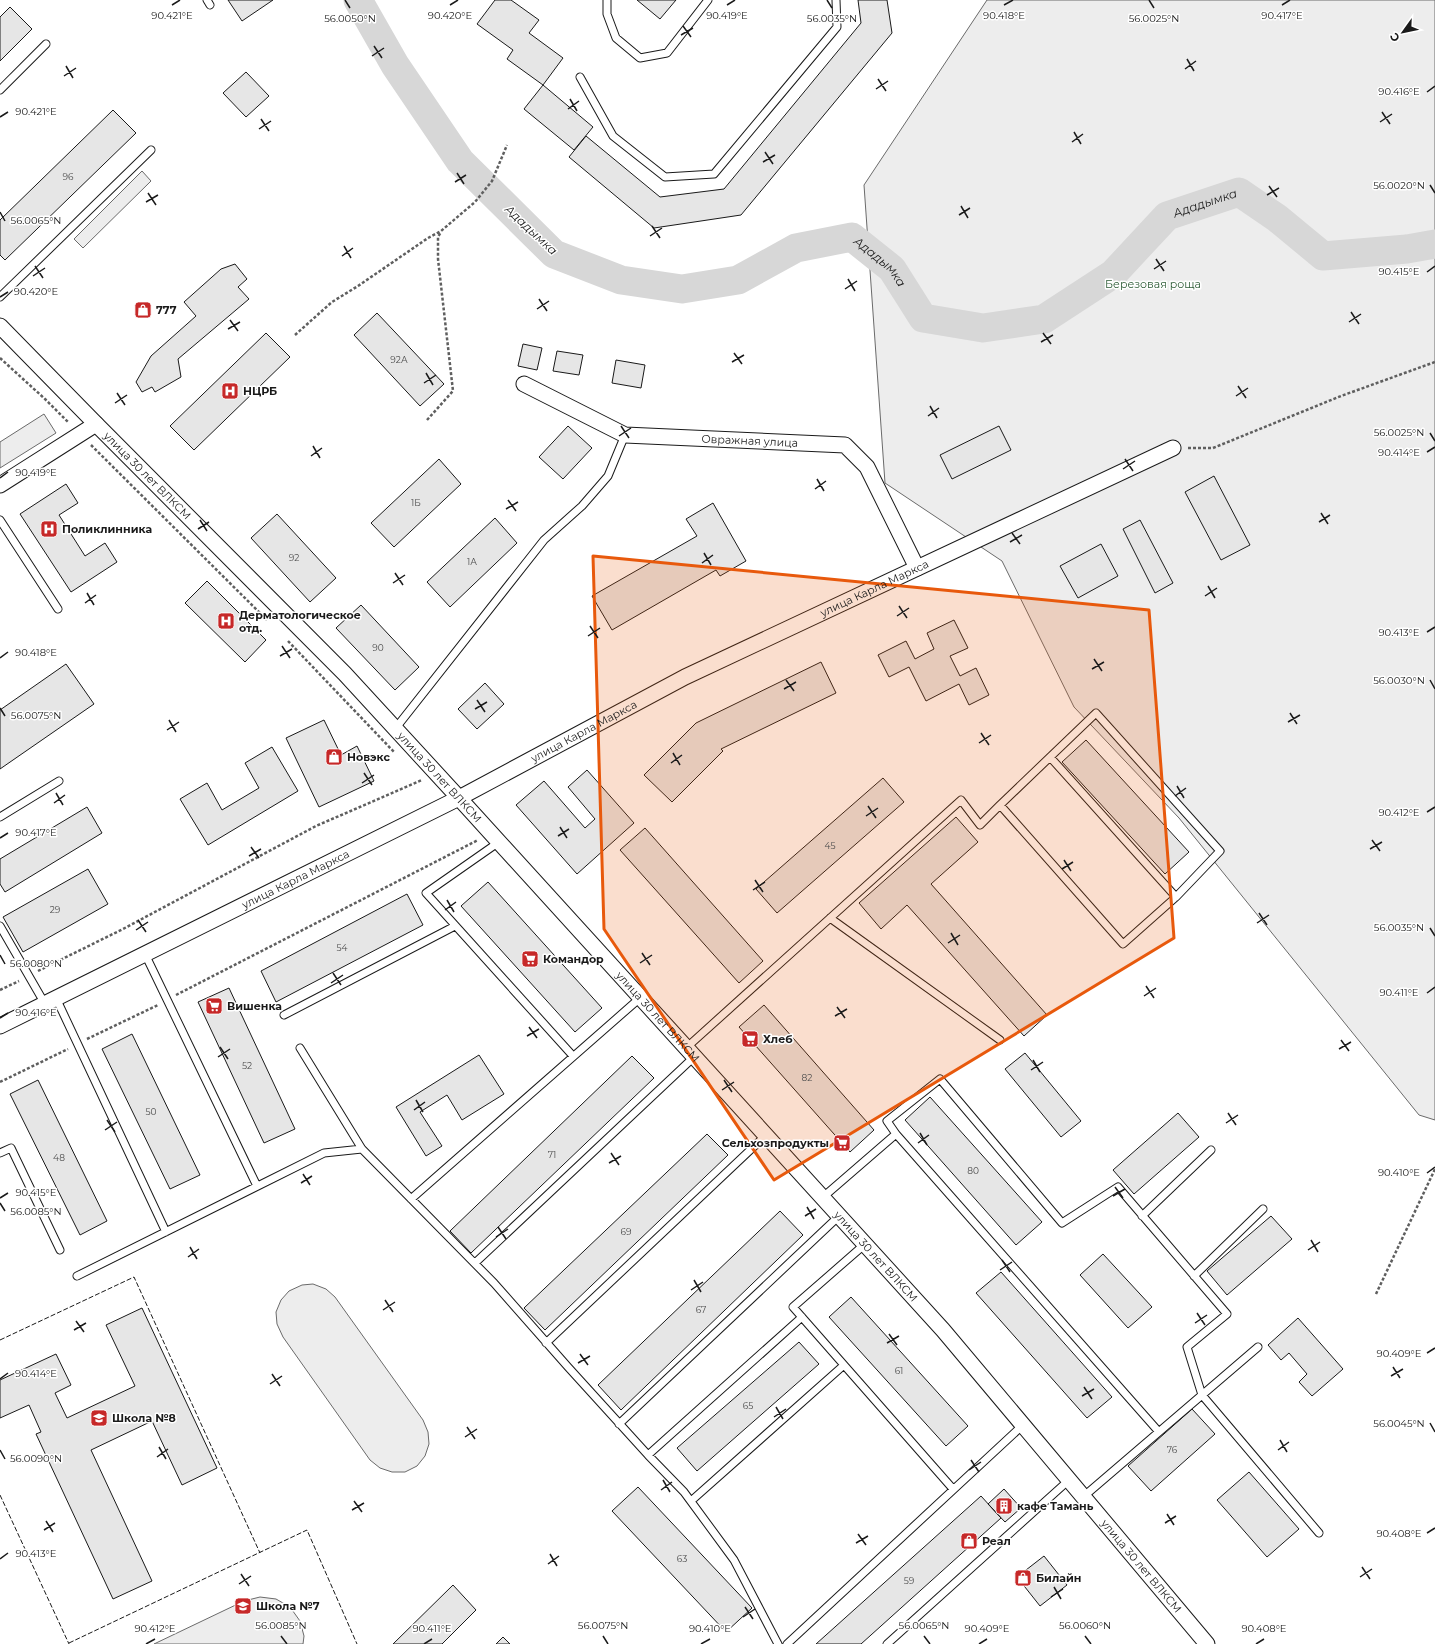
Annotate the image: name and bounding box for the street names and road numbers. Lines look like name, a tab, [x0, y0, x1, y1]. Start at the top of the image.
street label: улица 30 лет ВЛКСМ	[100, 428, 194, 522]
street label: Овражная улица	[701, 431, 798, 450]
street label: улица Карла Маркса	[817, 557, 931, 620]
street label: улица Карла Маркса	[527, 697, 639, 766]
street label: улица 30 лет ВЛКСМ	[394, 728, 485, 825]
street label: улица Карла Маркса	[239, 847, 352, 912]
street label: улица 30 лет ВЛКСМ	[612, 968, 703, 1065]
street label: улица 30 лет ВЛКСМ	[830, 1207, 921, 1305]
street label: улица 30 лет ВЛКСМ	[1097, 1516, 1185, 1616]

